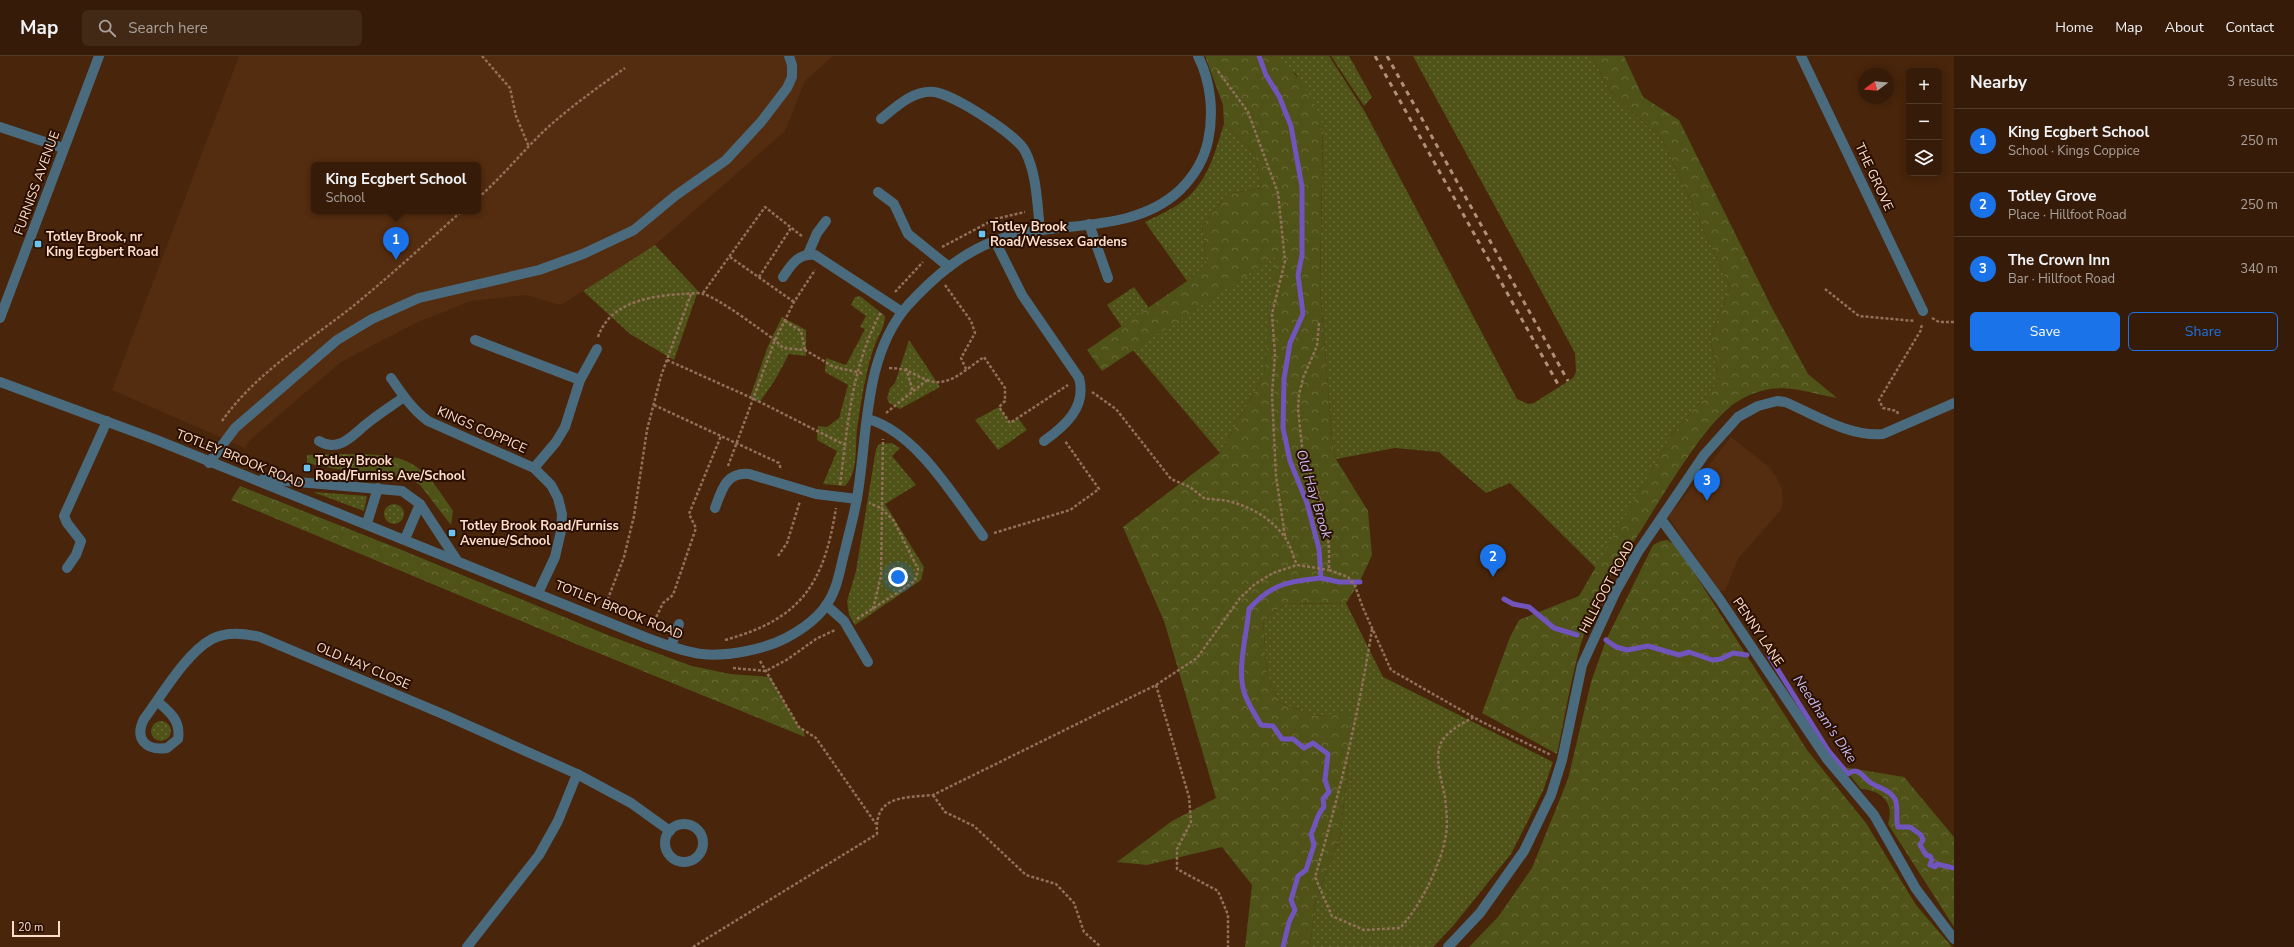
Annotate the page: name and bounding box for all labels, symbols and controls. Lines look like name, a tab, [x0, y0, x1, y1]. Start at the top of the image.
search box	[82, 10, 362, 46]
text: Map	[20, 15, 58, 41]
icon: search	[96, 17, 118, 39]
text: Search here	[128, 18, 208, 38]
text: Home	[2055, 18, 2093, 37]
text: Map	[2115, 18, 2143, 37]
text: About	[2165, 18, 2204, 37]
text: Contact	[2226, 18, 2274, 37]
north arrow	[1858, 68, 1894, 104]
map controls	[1906, 68, 1942, 176]
button: +	[1906, 68, 1942, 104]
text: Nearby	[1970, 71, 2027, 94]
text: 3 results	[2227, 73, 2278, 91]
button: −	[1906, 104, 1942, 140]
text: King Ecgbert School	[2008, 122, 2149, 142]
street label: FURNISS AVENUE	[10, 128, 64, 238]
text: 1	[1979, 132, 1987, 150]
text: 250 m	[2240, 132, 2278, 150]
street label: THE GROVE	[1850, 140, 1898, 214]
button: layers	[1906, 140, 1942, 176]
text: School · Kings Coppice	[2008, 142, 2140, 160]
popup	[311, 162, 481, 214]
text: King Ecgbert School	[325, 169, 467, 189]
text: Totley Grove	[2008, 186, 2096, 206]
text: School	[325, 189, 365, 207]
text: 2	[1979, 196, 1987, 214]
text: 250 m	[2240, 196, 2278, 214]
text: Place · Hillfoot Road	[2008, 206, 2127, 224]
place label: Totley Brook Road/Wessex Gardens	[990, 218, 1127, 251]
pin: 1	[383, 227, 409, 260]
place label: Totley Brook, nr King Ecgbert Road	[46, 228, 158, 261]
marker: Totley Brook Road/Wessex Gardens	[977, 229, 987, 239]
marker: Totley Brook, nr King Ecgbert Road	[33, 239, 43, 249]
text: The Crown Inn	[2008, 250, 2110, 270]
text: 3	[1979, 260, 1987, 278]
text: 340 m	[2240, 260, 2278, 278]
text: Bar · Hillfoot Road	[2008, 270, 2115, 288]
button: Save	[1970, 312, 2120, 351]
button: Share	[2128, 312, 2278, 351]
street label: KINGS COPPICE	[434, 402, 530, 458]
street label: TOTLEY BROOK ROAD	[173, 425, 307, 493]
water label: Old Hay Brook	[1291, 447, 1337, 542]
place label: Totley Brook Road/Furniss Ave/School	[315, 452, 466, 485]
marker: Totley Brook Road/Furniss Ave/School	[302, 463, 312, 473]
pin: 3	[1694, 468, 1720, 501]
place label: Totley Brook Road/Furniss Avenue/School	[460, 517, 619, 550]
marker: Totley Brook Road/Furniss Avenue/School	[447, 528, 457, 538]
street label: HILLFOOT ROAD	[1575, 538, 1639, 636]
pin: 2	[1480, 544, 1506, 577]
your location	[888, 567, 908, 587]
street label: TOTLEY BROOK ROAD	[552, 576, 686, 644]
street label: PENNY LANE	[1728, 594, 1788, 670]
street label: OLD HAY CLOSE	[313, 638, 413, 694]
water label: Needham's Dike	[1789, 671, 1862, 767]
scale bar	[12, 919, 60, 938]
text: 20 m	[18, 920, 43, 935]

